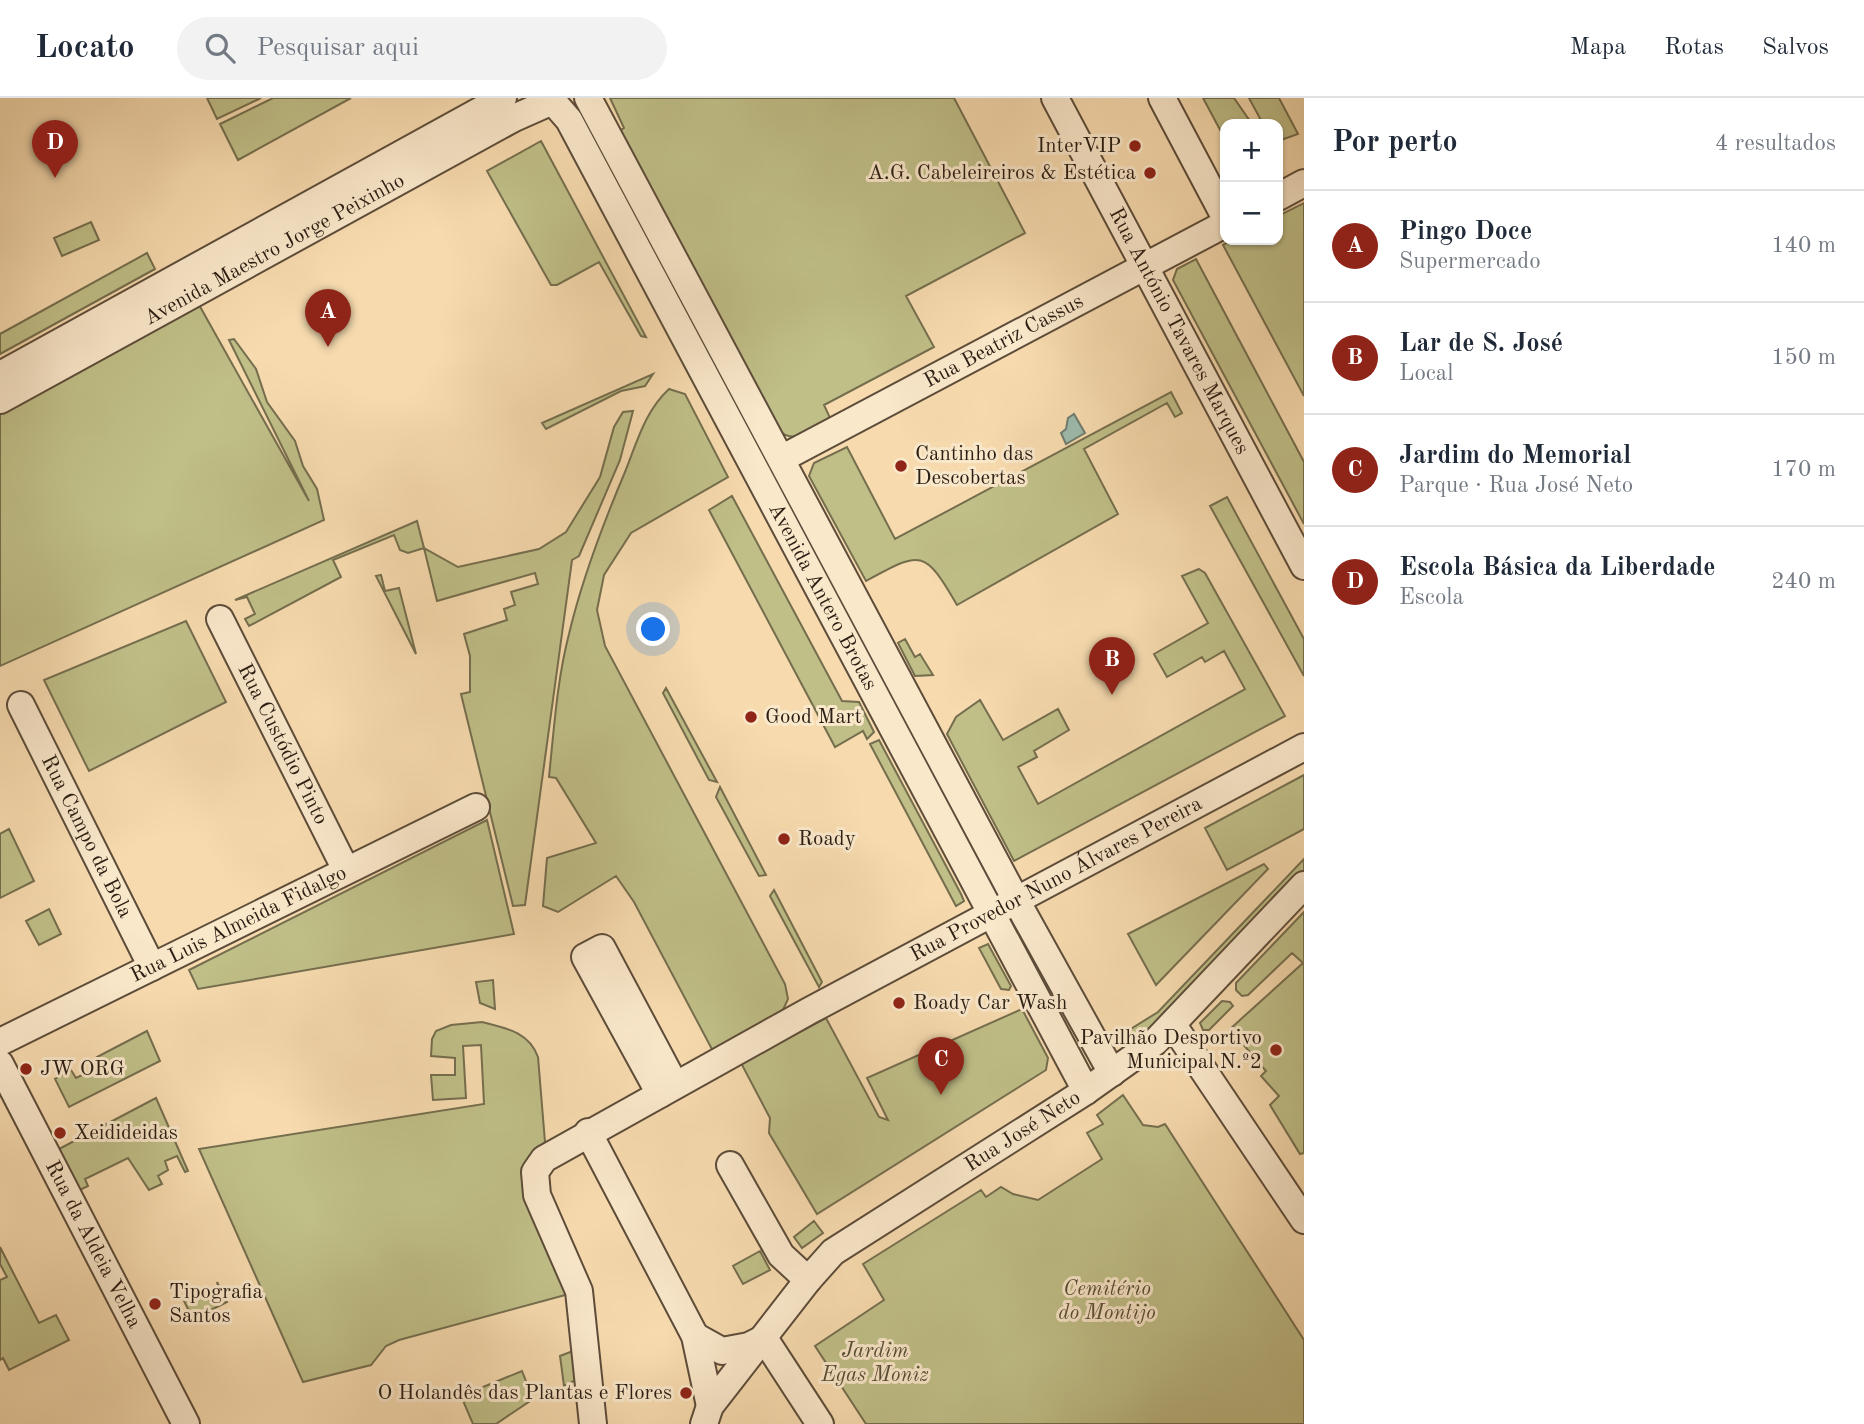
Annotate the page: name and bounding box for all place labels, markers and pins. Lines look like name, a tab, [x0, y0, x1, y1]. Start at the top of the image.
pin: D	[32, 120, 78, 178]
place label: InterVIP	[1037, 136, 1121, 157]
marker: InterVIP	[1127, 138, 1143, 154]
place label: A.G. Cabeleireiros & Estética	[868, 163, 1136, 184]
marker: A.G. Cabeleireiros & Estética	[1142, 165, 1158, 181]
pin: A	[305, 289, 351, 347]
place label: Cantinho das Descobertas	[915, 444, 1033, 489]
marker: Cantinho das Descobertas	[893, 458, 909, 474]
pin: B	[1089, 637, 1135, 695]
place label: Good Mart	[765, 707, 862, 728]
marker: Good Mart	[743, 709, 759, 725]
place label: Roady	[798, 829, 856, 850]
marker: Roady	[776, 831, 792, 847]
place label: Roady Car Wash	[913, 993, 1067, 1014]
marker: Roady Car Wash	[891, 995, 907, 1011]
place label: Pavilhão Desportivo Municipal N.º2	[1080, 1028, 1262, 1073]
pin: C	[918, 1037, 964, 1095]
marker: Pavilhão Desportivo Municipal N.º2	[1268, 1042, 1284, 1058]
place label: JW ORG	[40, 1059, 125, 1080]
marker: JW ORG	[18, 1061, 34, 1077]
place label: Xeidideidas	[74, 1123, 178, 1144]
marker: Xeidideidas	[52, 1125, 68, 1141]
place label: Tipografia Santos	[169, 1282, 263, 1327]
marker: Tipografia Santos	[147, 1296, 163, 1312]
place label: O Holandês das Plantas e Flores	[378, 1383, 672, 1404]
marker: O Holandês das Plantas e Flores	[678, 1385, 694, 1401]

